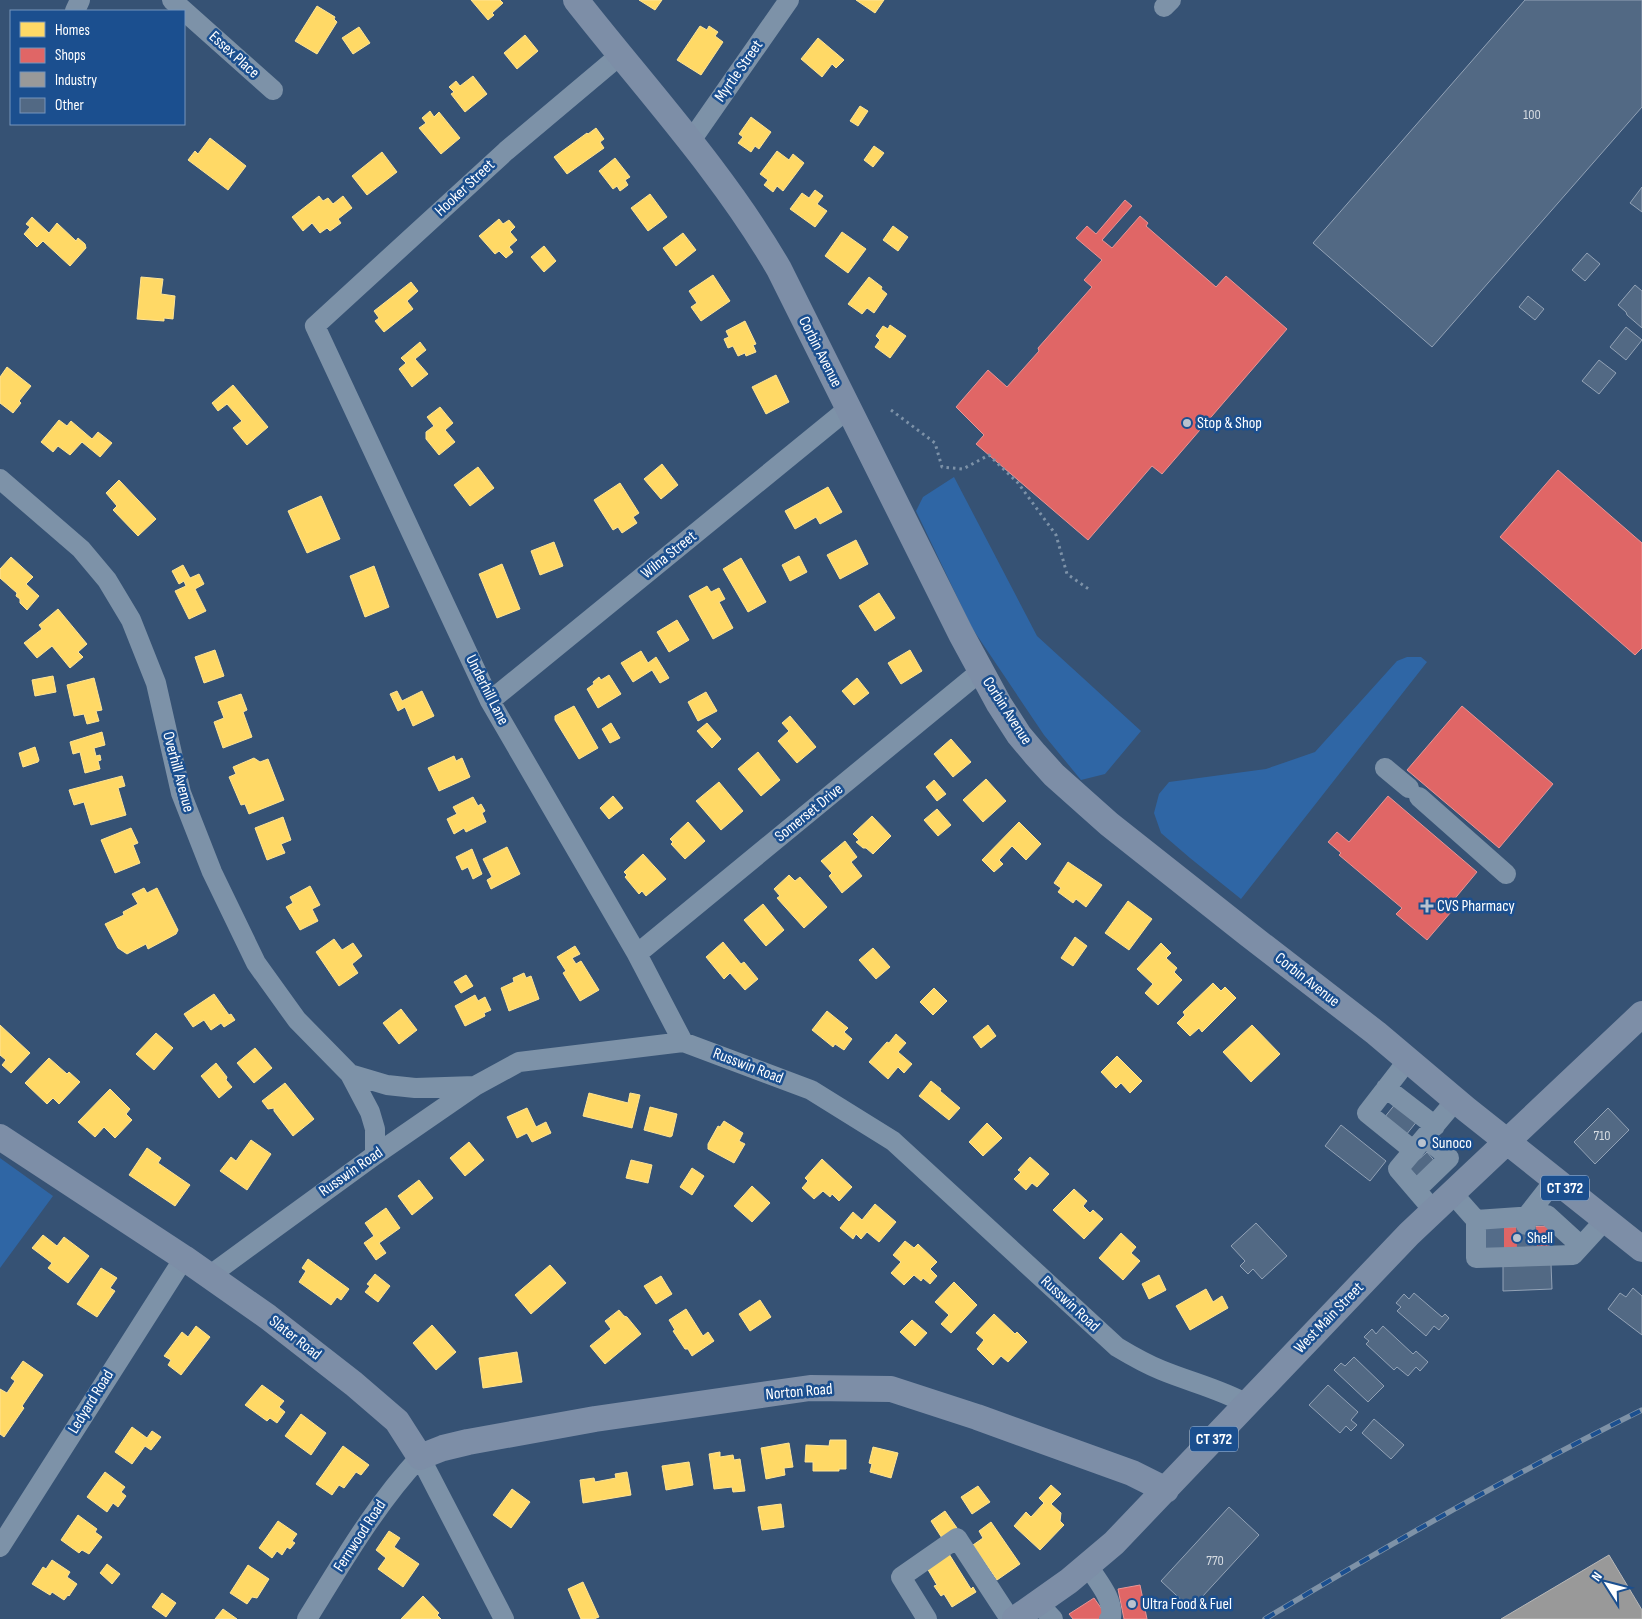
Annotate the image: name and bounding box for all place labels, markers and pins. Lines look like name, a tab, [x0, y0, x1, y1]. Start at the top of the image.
place label: Stop & Shop	[1197, 414, 1262, 433]
marker: Stop & Shop	[1181, 417, 1193, 429]
place label: CVS Pharmacy	[1437, 897, 1515, 916]
marker: CVS Pharmacy	[1421, 900, 1433, 912]
place label: Sunoco	[1432, 1134, 1472, 1153]
marker: Sunoco	[1416, 1137, 1428, 1149]
place label: Shell	[1527, 1229, 1553, 1248]
marker: Shell	[1511, 1232, 1523, 1244]
place label: Ultra Food & Fuel	[1142, 1595, 1232, 1614]
marker: Ultra Food & Fuel	[1126, 1598, 1138, 1610]

